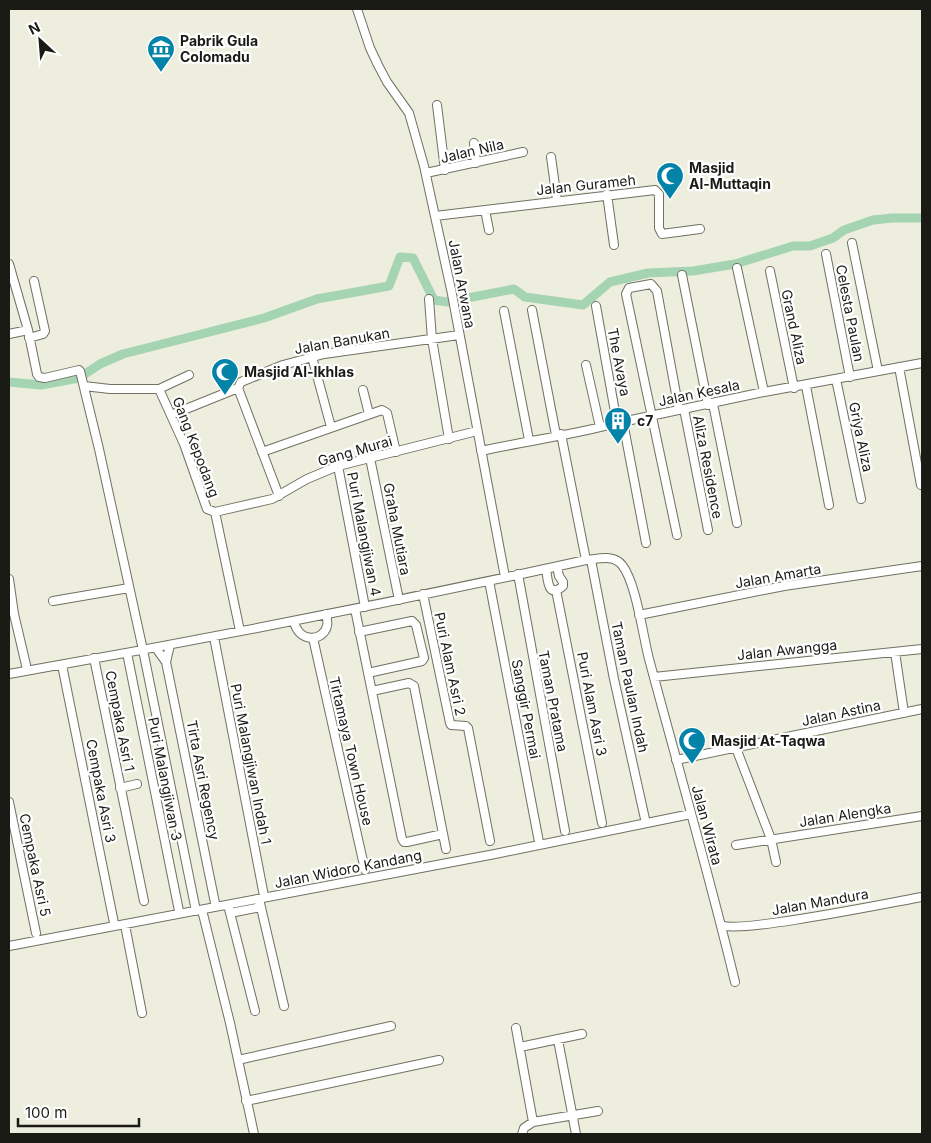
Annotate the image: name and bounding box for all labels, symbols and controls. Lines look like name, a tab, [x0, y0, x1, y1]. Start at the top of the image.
north arrow	[15, 15, 65, 65]
text: N	[26, 18, 43, 38]
place label: Pabrik Gula Colomadu	[180, 32, 258, 65]
museum icon: Pabrik Gula Colomadu	[146, 34, 176, 73]
street label: Jalan Nila	[439, 135, 505, 166]
place label: Masjid Al-Muttaqin	[689, 159, 771, 192]
mosque icon: Masjid Al-Muttaqin	[655, 161, 685, 200]
street label: Jalan Gurameh	[535, 171, 637, 198]
street label: Jalan Arwana	[446, 238, 479, 330]
street label: Celesta Paulan	[833, 263, 868, 363]
street label: Grand Aliza	[778, 288, 811, 366]
street label: Jalan Banukan	[293, 324, 391, 357]
street label: The Avaya	[605, 326, 634, 398]
mosque icon: Masjid Al-Ikhlas	[210, 357, 240, 396]
place label: Masjid Al-Ikhlas	[244, 363, 354, 380]
street label: Jalan Kesala	[657, 376, 741, 409]
street label: Gang Kepodang	[169, 394, 223, 500]
street label: Griya Aliza	[846, 400, 877, 473]
building icon: c7	[603, 406, 633, 445]
place label: c7	[637, 412, 653, 429]
street label: Aliza Residence	[690, 414, 727, 520]
street label: Gang Murai	[316, 432, 394, 469]
street label: Puri Malangjiwan 4	[344, 470, 385, 597]
street label: Graha Mutiara	[380, 481, 415, 576]
street label: Jalan Amarta	[734, 560, 822, 591]
street label: Puri Alam Asri 2	[431, 611, 470, 717]
street label: Taman Paulan Indah	[608, 620, 653, 754]
street label: Jalan Awangga	[736, 636, 838, 663]
street label: Taman Pratama	[535, 649, 572, 753]
street label: Puri Alam Asri 3	[574, 650, 611, 757]
street label: Sanggir Permai	[509, 658, 544, 760]
street label: Cempaka Asri 1	[102, 669, 139, 773]
street label: Tirtamaya Town House	[326, 675, 377, 827]
street label: Puri Malangjiwan Indah 1	[228, 682, 275, 846]
street label: Jalan Astina	[800, 696, 882, 729]
street label: Puri Malangjiwan 3	[145, 716, 186, 842]
street label: Tirta Asri Regency	[184, 718, 223, 841]
mosque icon: Masjid At-Taqwa	[677, 726, 707, 765]
place label: Masjid At-Taqwa	[711, 732, 825, 749]
street label: Cempaka Asri 3	[83, 738, 120, 844]
street label: Jalan Wirata	[689, 783, 726, 867]
street label: Jalan Alengka	[798, 799, 892, 830]
street label: Cempaka Asri 5	[16, 812, 55, 918]
street label: Jalan Widoro Kandang	[273, 846, 423, 891]
street label: Jalan Mandura	[770, 885, 870, 918]
scale bar	[18, 1096, 139, 1128]
text: 100 m	[25, 1103, 67, 1122]

